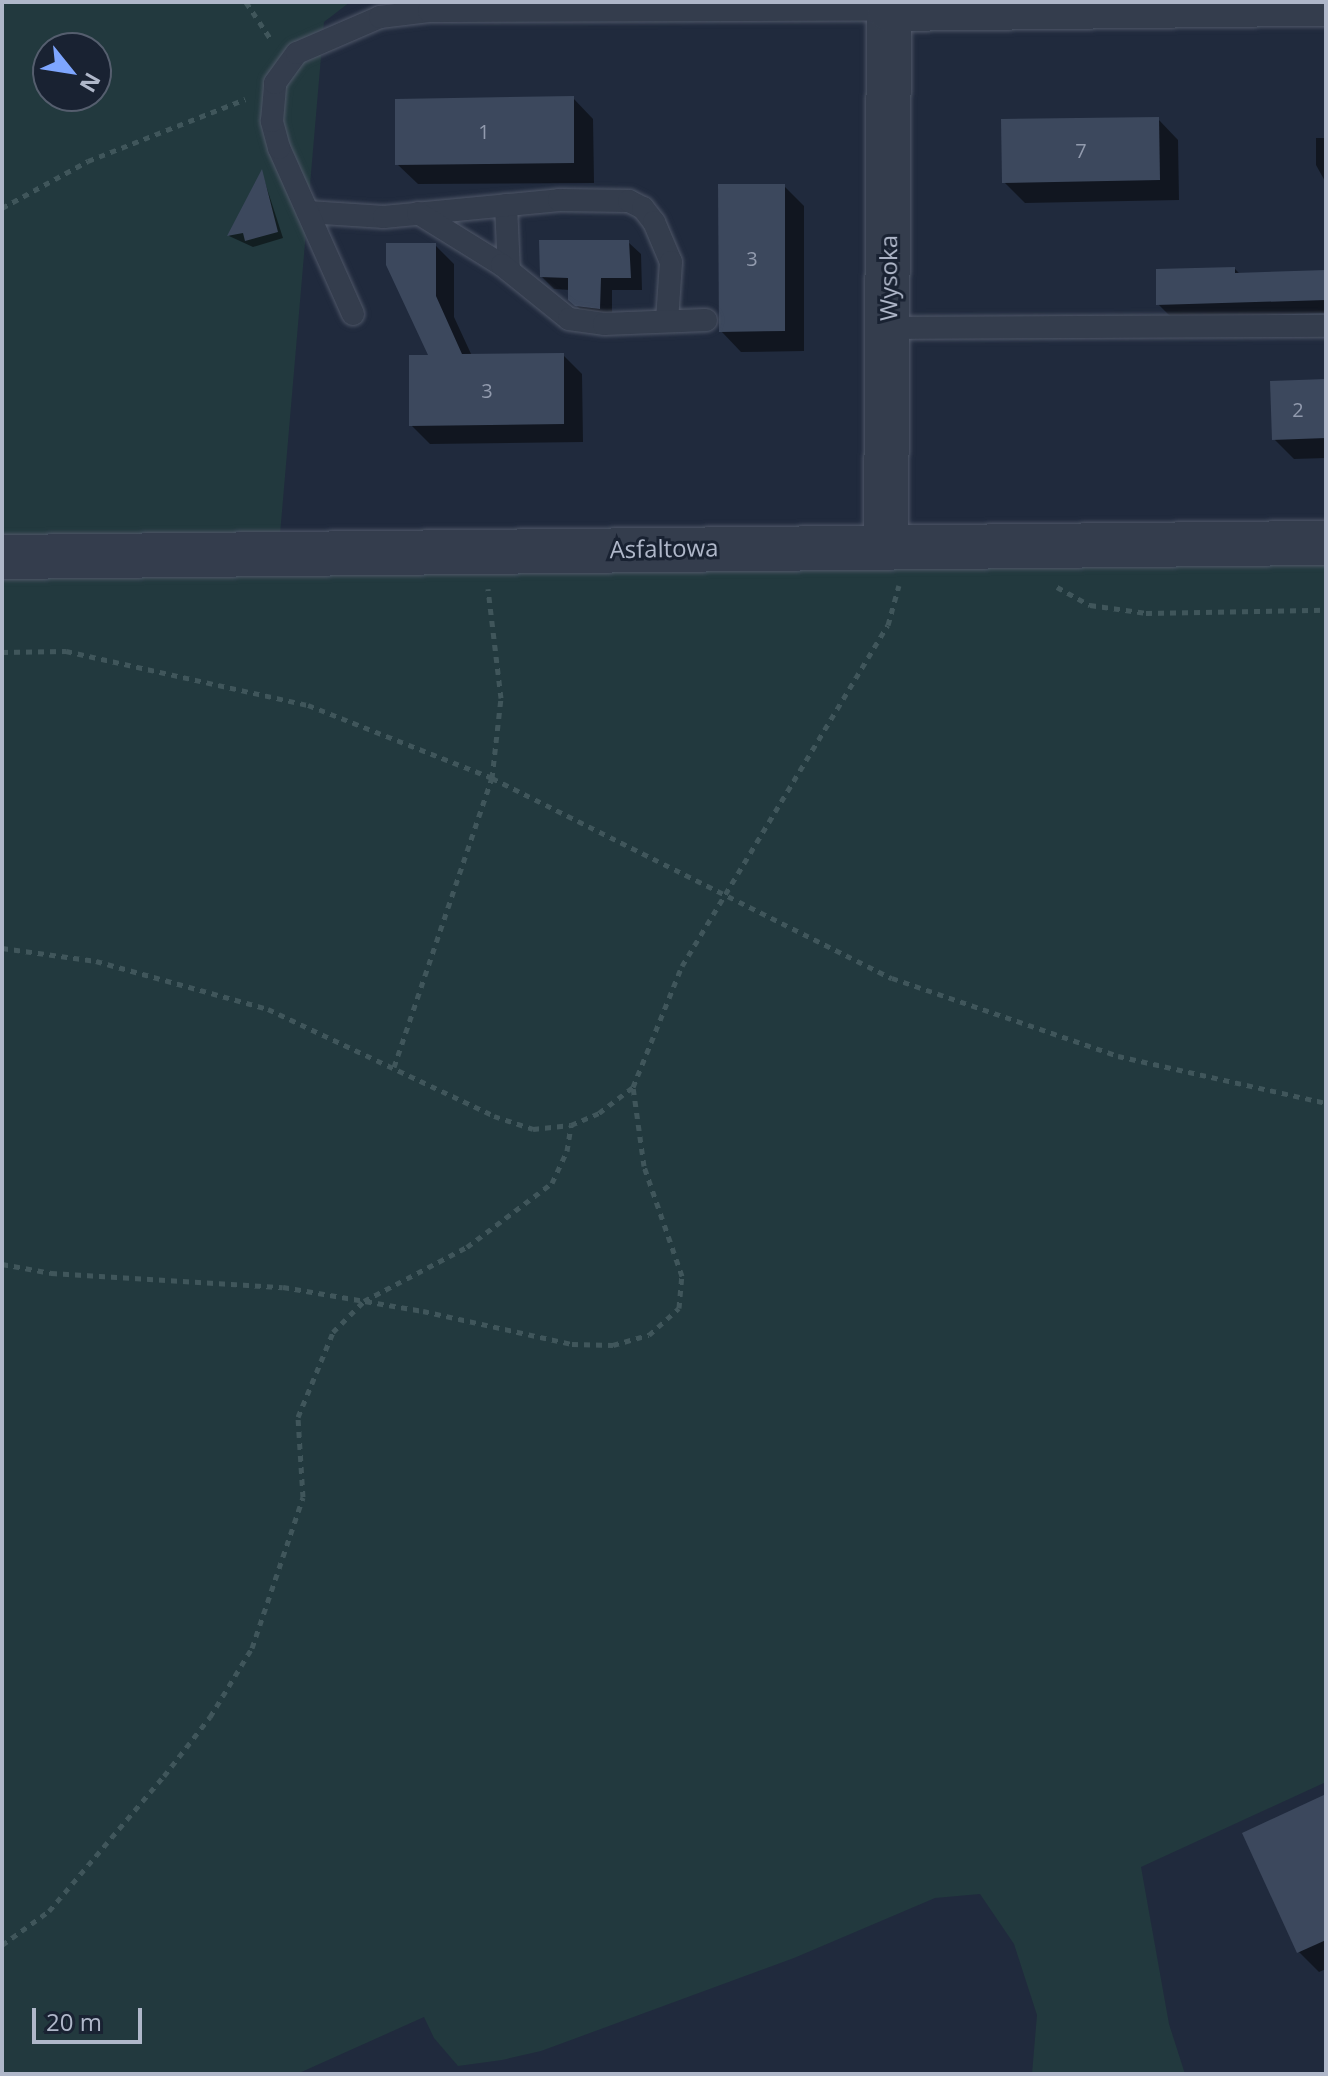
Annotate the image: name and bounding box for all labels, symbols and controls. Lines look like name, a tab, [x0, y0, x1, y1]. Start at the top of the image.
north arrow	[32, 32, 112, 112]
text: N	[74, 68, 109, 98]
house number: 1	[478, 119, 490, 143]
house number: 7	[1075, 138, 1087, 162]
street label: Wysoka	[874, 235, 902, 321]
house number: 3	[746, 246, 758, 270]
house number: 3	[481, 378, 493, 402]
house number: 2	[1292, 397, 1304, 421]
street label: Asfaltowa	[609, 533, 719, 563]
scale bar	[36, 1992, 146, 2042]
text: 20 m	[46, 2005, 102, 2038]

